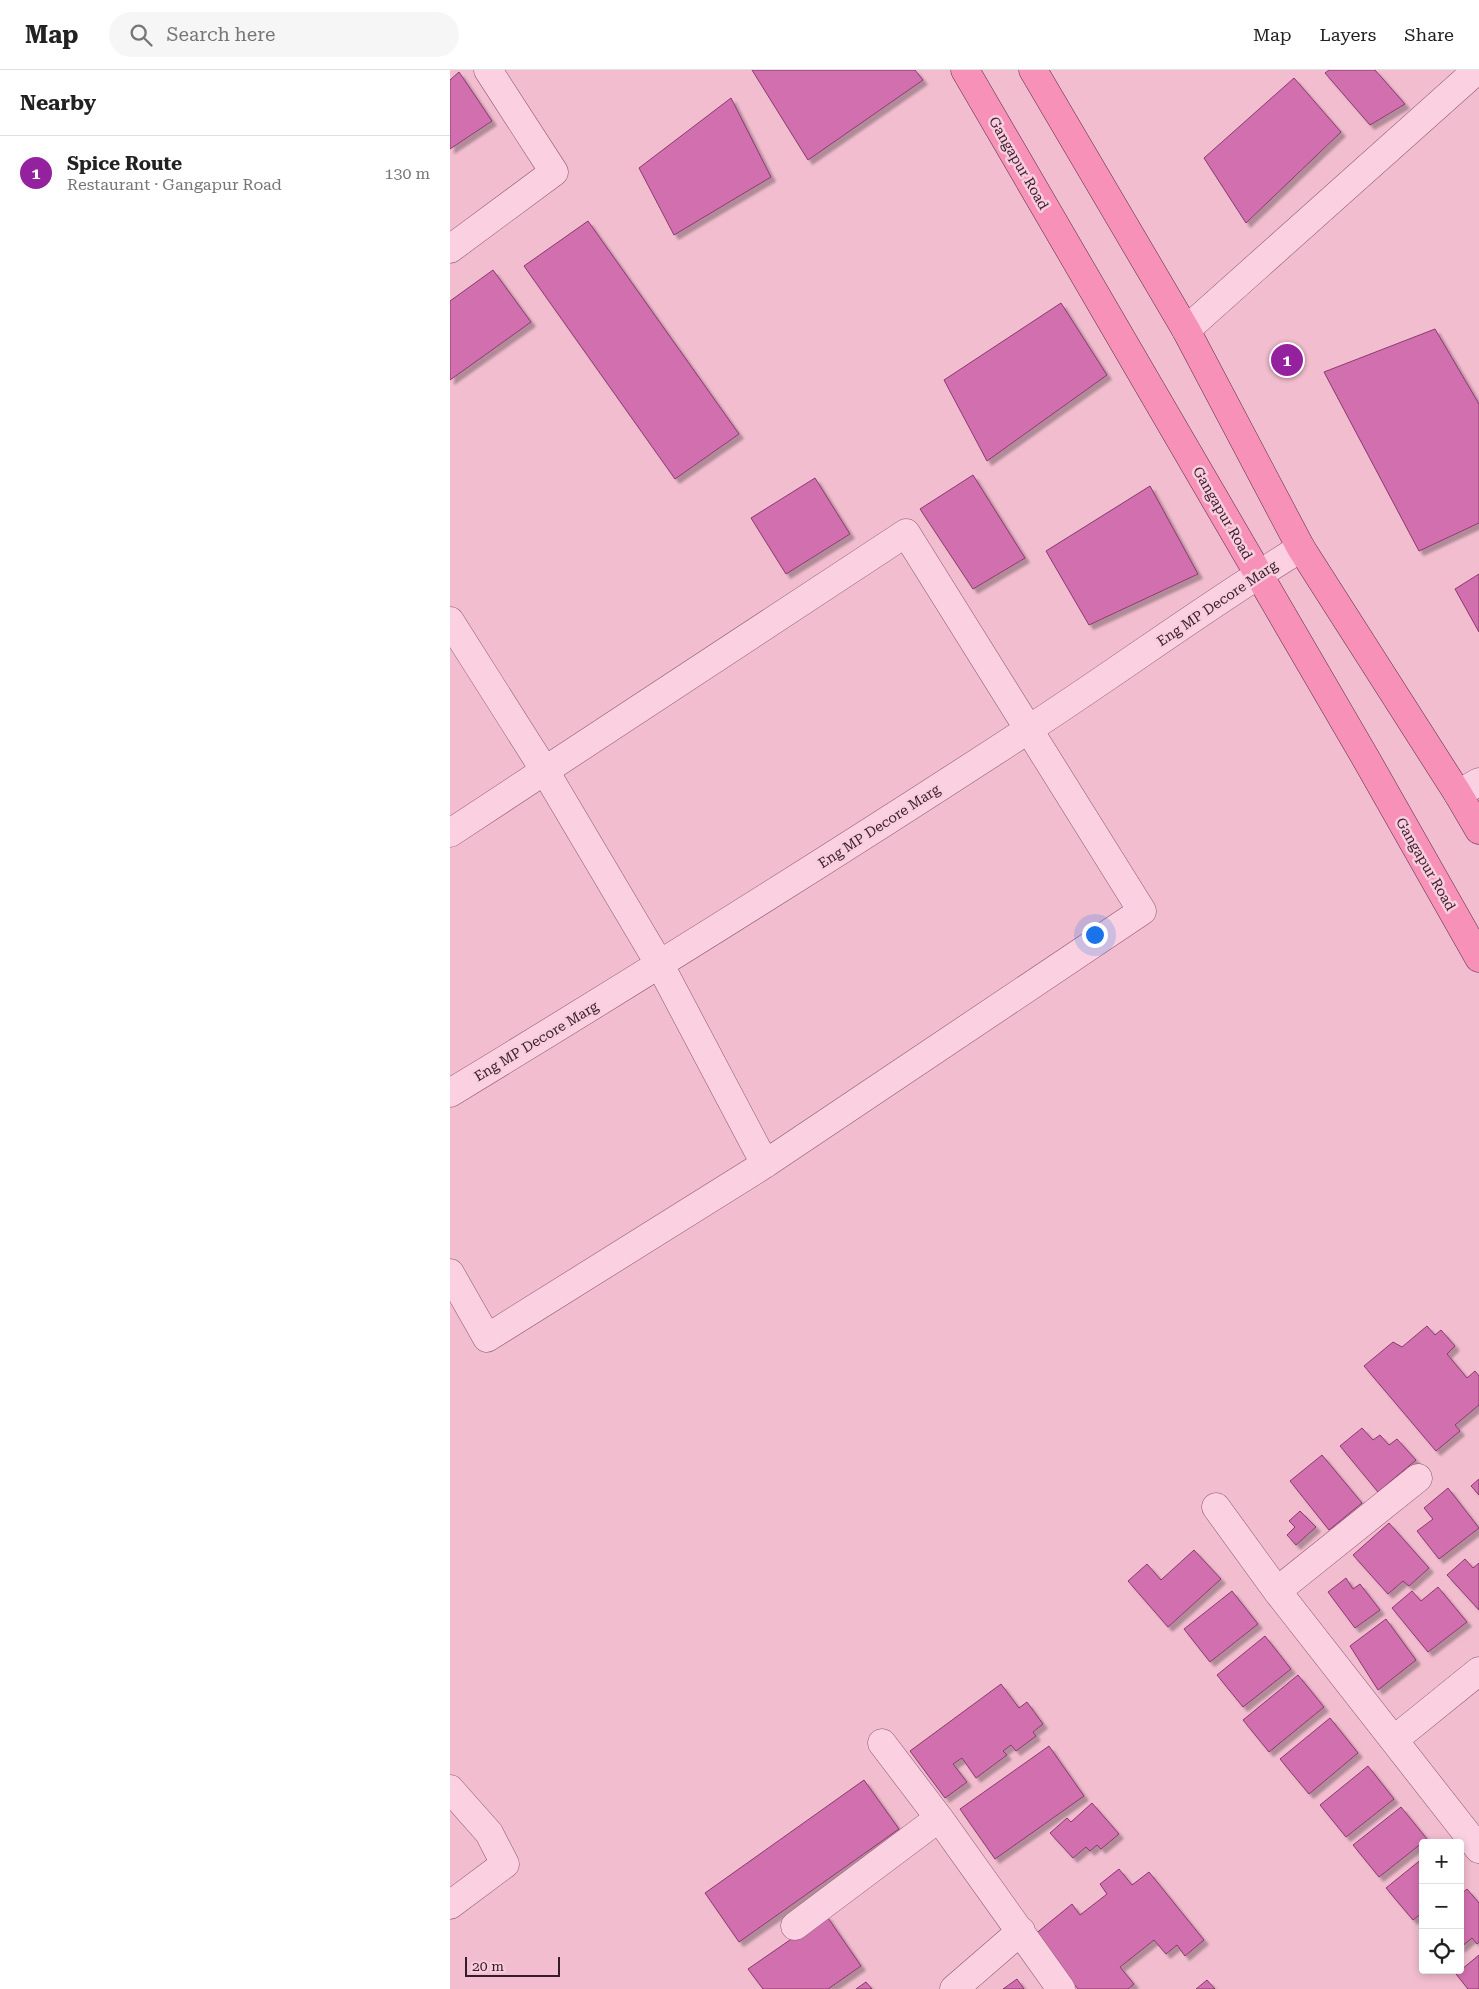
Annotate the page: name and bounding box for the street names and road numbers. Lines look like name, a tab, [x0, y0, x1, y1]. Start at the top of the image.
street label: Gangapur Road	[986, 114, 1052, 212]
street label: Gangapur Road	[1190, 464, 1256, 562]
street label: Eng MP Decore Marg	[1154, 557, 1280, 649]
street label: Eng MP Decore Marg	[815, 781, 943, 871]
street label: Gangapur Road	[1393, 815, 1459, 913]
street label: Eng MP Decore Marg	[471, 998, 601, 1084]

